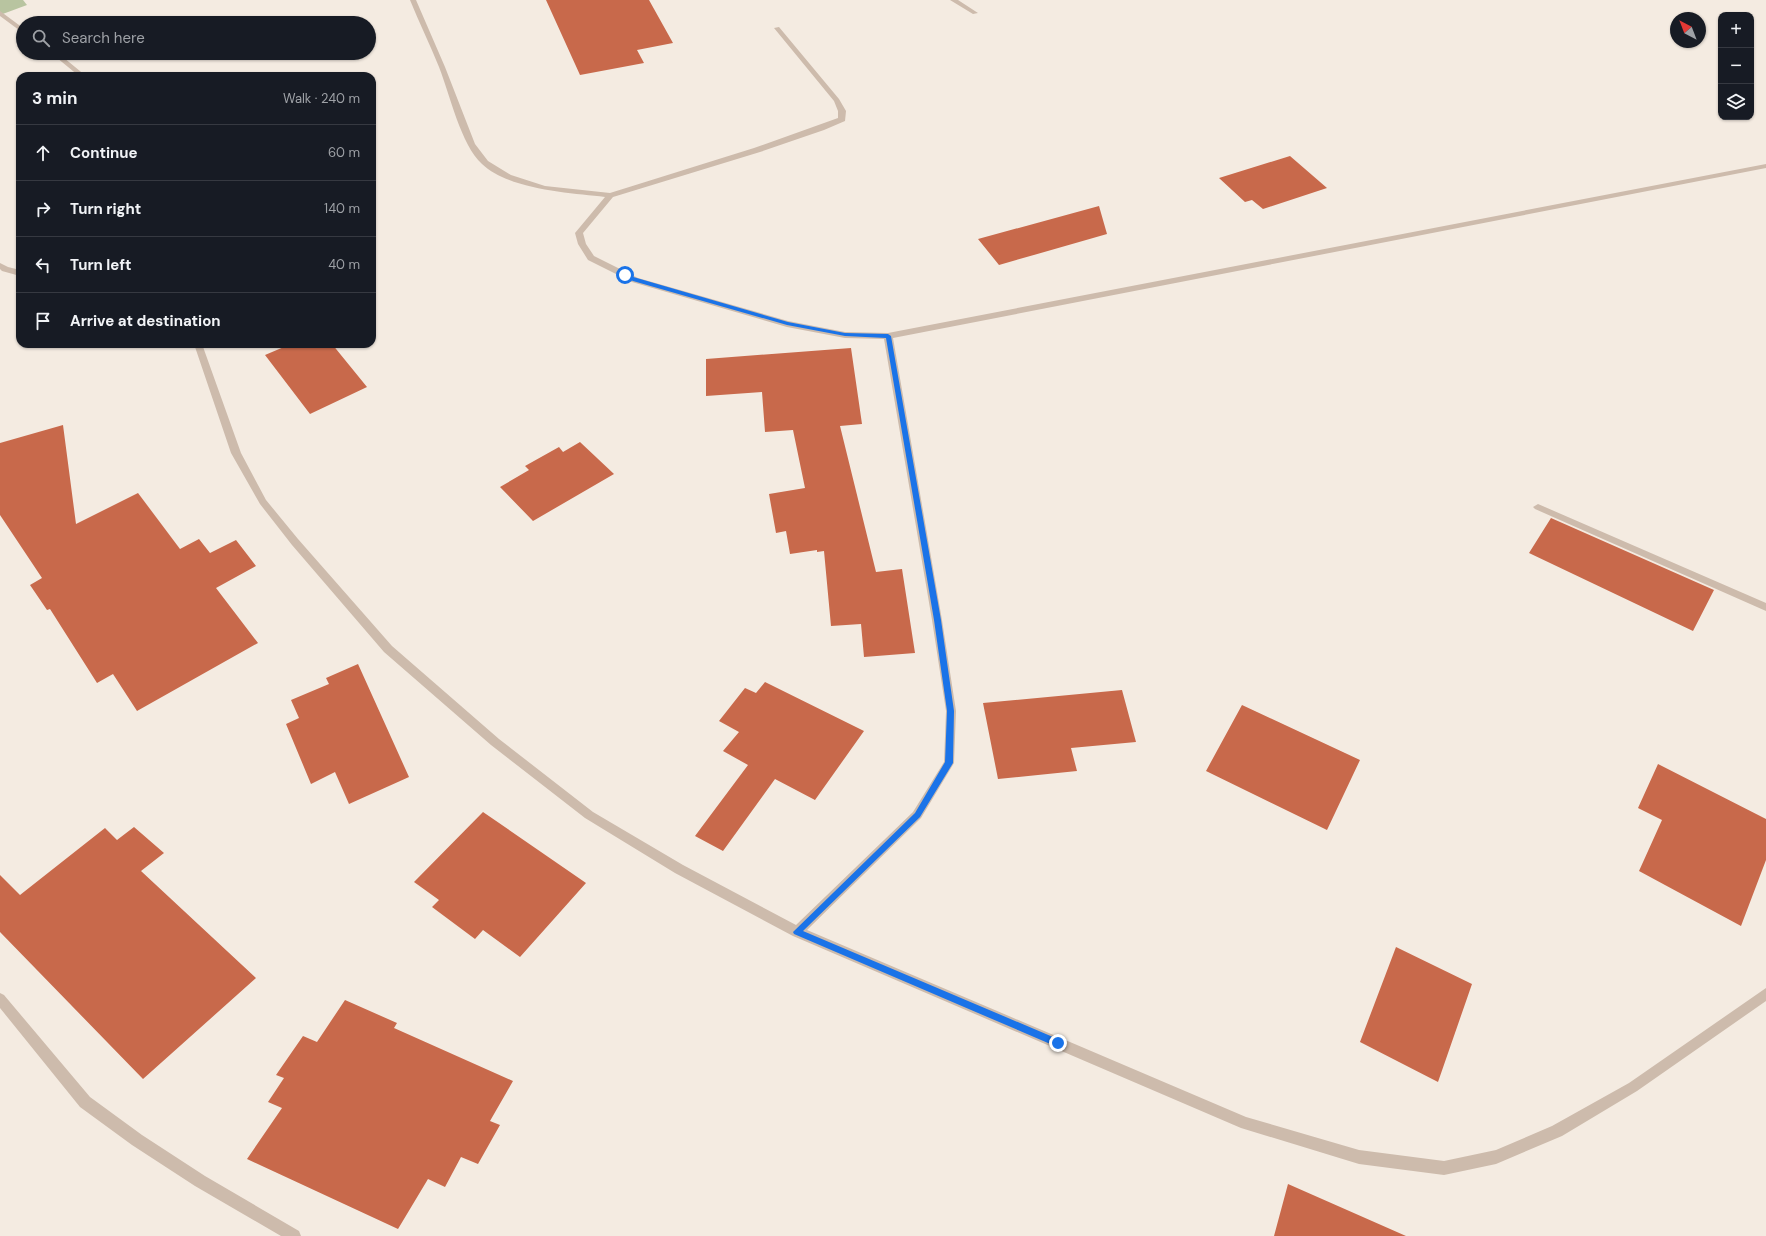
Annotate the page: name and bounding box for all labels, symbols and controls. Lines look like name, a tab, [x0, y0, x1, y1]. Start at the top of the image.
north arrow	[1670, 12, 1706, 48]
map controls	[1718, 12, 1754, 120]
button: +	[1718, 12, 1754, 48]
search box	[16, 16, 376, 60]
icon: search	[30, 27, 52, 49]
text: Search here	[62, 28, 145, 48]
button: −	[1718, 48, 1754, 84]
button: layers	[1718, 84, 1754, 120]
text: 3 min	[32, 87, 77, 109]
text: Walk · 240 m	[283, 90, 360, 107]
icon: ahead	[32, 142, 54, 164]
text: Continue	[70, 143, 138, 163]
text: 60 m	[328, 144, 360, 161]
icon: right	[32, 198, 54, 220]
text: Turn right	[70, 199, 141, 219]
text: 140 m	[324, 200, 360, 217]
icon: left	[32, 254, 54, 276]
text: Turn left	[70, 255, 131, 275]
text: 40 m	[328, 256, 360, 273]
route start	[616, 266, 634, 284]
icon: arrive	[32, 310, 54, 332]
text: Arrive at destination	[70, 311, 221, 331]
route end	[1049, 1034, 1067, 1052]

